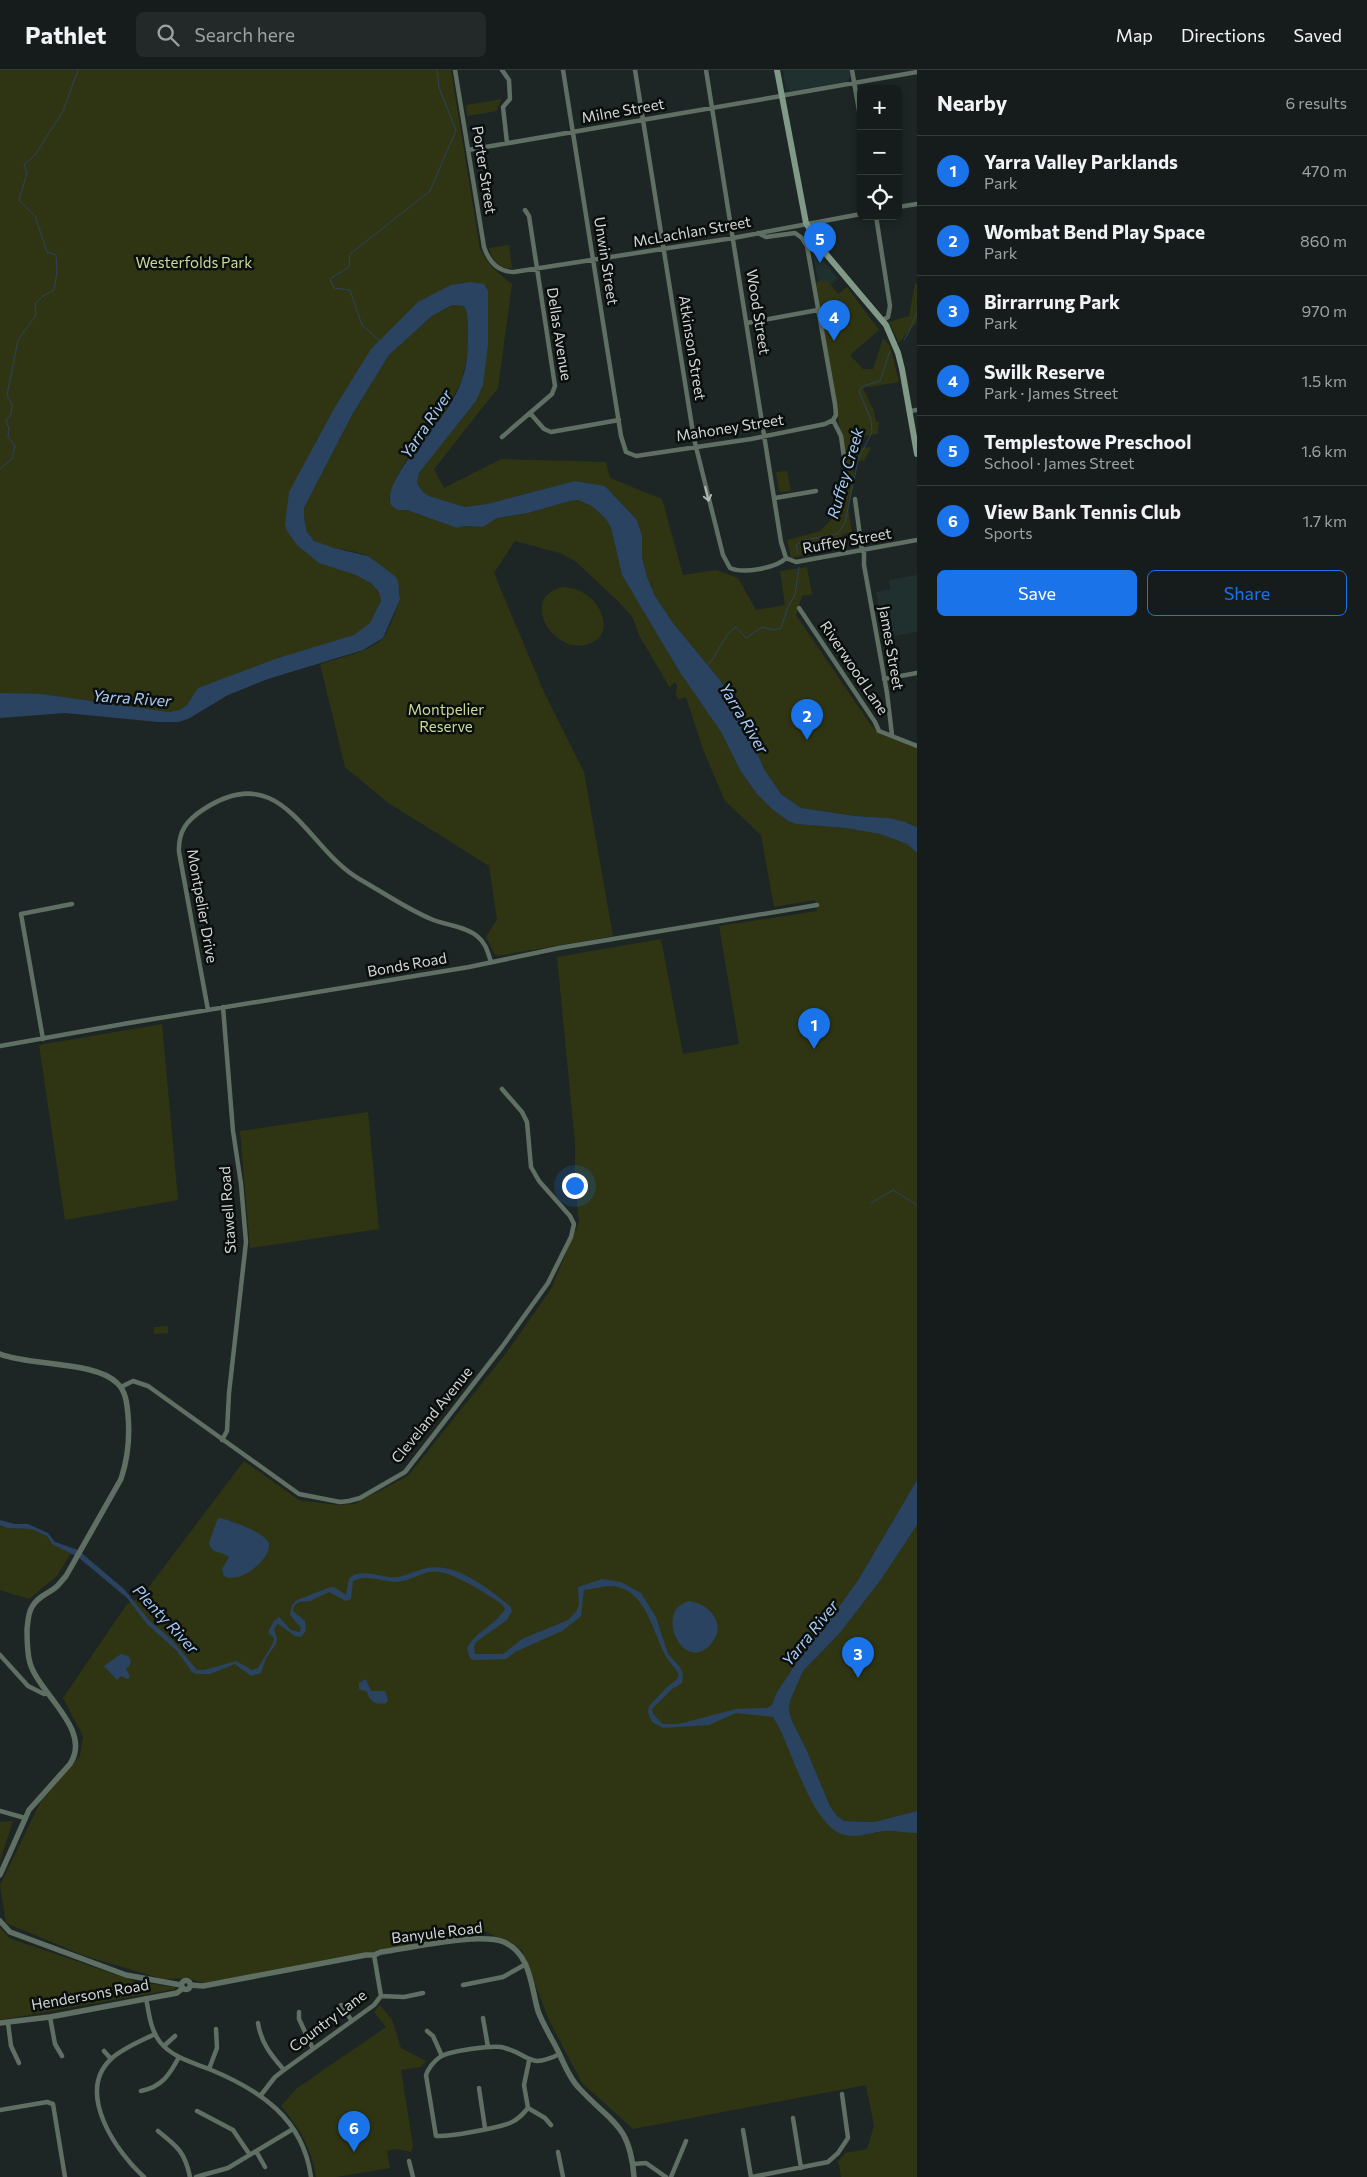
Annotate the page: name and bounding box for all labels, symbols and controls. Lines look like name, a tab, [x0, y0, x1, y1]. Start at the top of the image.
search box	[136, 12, 486, 57]
text: Pathlet	[25, 20, 106, 49]
icon: search	[154, 21, 182, 49]
text: Search here	[194, 23, 295, 46]
text: Map	[1116, 24, 1153, 46]
text: Directions	[1181, 24, 1265, 46]
text: Saved	[1293, 24, 1342, 46]
map controls	[857, 85, 902, 220]
button: +	[857, 85, 902, 130]
text: Nearby	[937, 90, 1007, 115]
text: 6 results	[1286, 93, 1347, 112]
street label: Milne Street	[580, 94, 666, 126]
street label: Porter Street	[469, 124, 501, 215]
button: −	[857, 130, 902, 175]
text: Yarra Valley Parklands	[984, 150, 1178, 173]
text: 1	[949, 161, 957, 180]
text: 470 m	[1302, 161, 1347, 180]
text: Park	[984, 173, 1017, 192]
button: locate	[857, 175, 902, 220]
street label: McLachlan Street	[631, 212, 752, 250]
street label: Unwin Street	[591, 215, 623, 306]
text: Wombat Bend Play Space	[984, 220, 1205, 243]
pin: 5	[804, 222, 836, 263]
text: 2	[948, 231, 958, 250]
text: 860 m	[1300, 231, 1347, 250]
text: Park	[984, 243, 1017, 262]
park label: Westerfolds Park	[136, 253, 252, 271]
street label: Wood Street	[743, 268, 775, 356]
street label: Dellas Avenue	[544, 286, 576, 382]
text: Birrarrung Park	[984, 290, 1120, 313]
street label: Atkinson Street	[676, 294, 710, 402]
pin: 4	[818, 300, 850, 341]
text: 3	[948, 301, 958, 320]
text: 970 m	[1301, 301, 1347, 320]
text: Park	[984, 313, 1017, 332]
text: Swilk Reserve	[984, 360, 1105, 383]
text: 4	[948, 371, 958, 390]
text: 1.5 km	[1301, 371, 1347, 390]
text: Park · James Street	[984, 383, 1118, 402]
water label: Yarra River	[396, 385, 456, 462]
street label: Mahoney Street	[675, 410, 785, 444]
water label: Ruffey Creek	[822, 425, 867, 521]
text: Templestowe Preschool	[984, 430, 1191, 453]
text: 5	[948, 441, 958, 460]
text: 1.6 km	[1301, 441, 1347, 460]
text: School · James Street	[984, 453, 1135, 472]
one-way arrow	[703, 486, 712, 502]
text: View Bank Tennis Club	[984, 500, 1181, 523]
text: 6	[948, 511, 958, 530]
text: 1.7 km	[1302, 511, 1347, 530]
street label: Ruffey Street	[801, 523, 893, 557]
text: Sports	[984, 523, 1033, 542]
button: Save	[937, 570, 1137, 616]
button: Share	[1147, 570, 1347, 616]
street label: James Street	[876, 604, 908, 691]
street label: Riverwood Lane	[817, 617, 893, 718]
water label: Yarra River	[716, 679, 773, 757]
water label: Yarra River	[92, 685, 173, 710]
pin: 2	[791, 699, 823, 740]
park label: Montpelier Reserve	[408, 700, 484, 735]
street label: Montpelier Drive	[184, 847, 222, 964]
street label: Bonds Road	[366, 948, 448, 980]
pin: 1	[798, 1008, 830, 1049]
street label: Stawell Road	[215, 1166, 239, 1254]
your location	[562, 1173, 588, 1199]
street label: Cleveland Avenue	[387, 1362, 476, 1466]
water label: Plenty River	[130, 1580, 204, 1658]
water label: Yarra River	[777, 1596, 842, 1669]
pin: 3	[842, 1637, 874, 1678]
street label: Banyule Road	[390, 1917, 483, 1947]
street label: Hendersons Road	[30, 1975, 150, 2013]
street label: Country Lane	[285, 1985, 370, 2055]
pin: 6	[338, 2111, 370, 2152]

